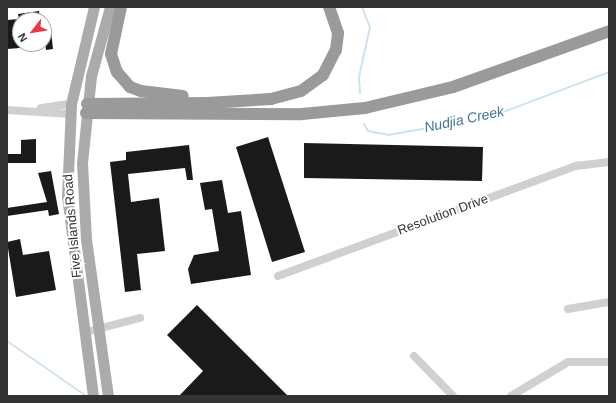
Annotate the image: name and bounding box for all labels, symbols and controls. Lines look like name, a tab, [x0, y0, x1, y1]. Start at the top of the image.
north arrow	[12, 12, 52, 52]
text: N	[15, 31, 30, 44]
water label: Nudjia Creek	[423, 102, 505, 136]
street label: Five Islands Road	[61, 173, 85, 279]
street label: Resolution Drive	[396, 191, 490, 239]

